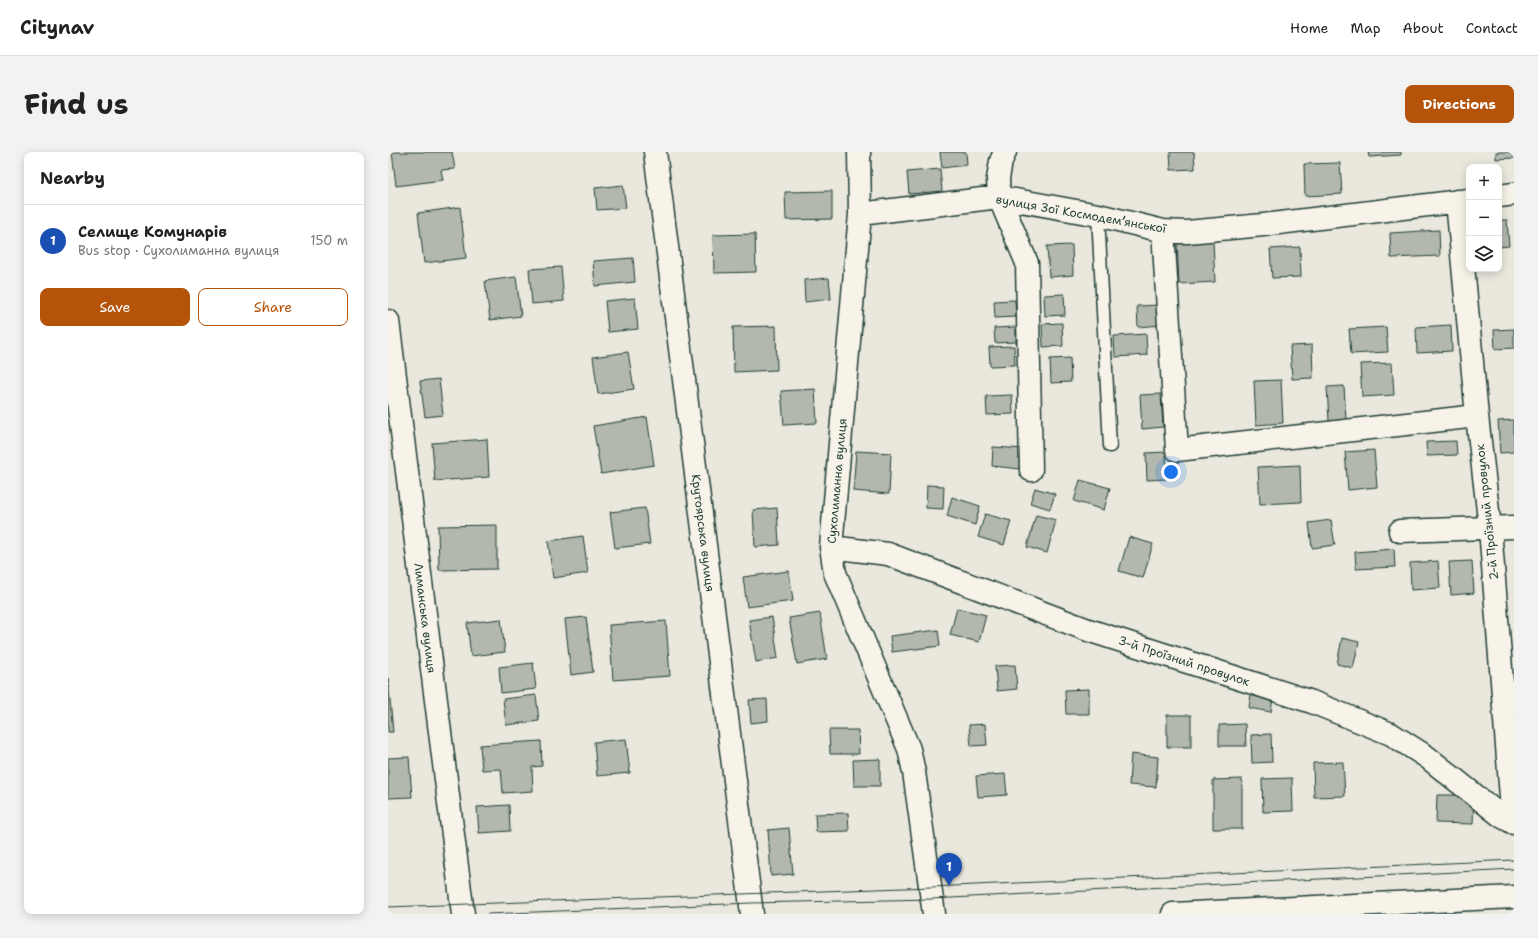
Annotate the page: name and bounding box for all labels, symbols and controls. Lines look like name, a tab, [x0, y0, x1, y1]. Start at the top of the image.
text: Citynav	[20, 15, 94, 40]
text: Home	[1290, 19, 1329, 37]
text: Map	[1351, 19, 1381, 37]
text: About	[1403, 19, 1444, 37]
text: Contact	[1466, 19, 1518, 37]
text: Find us	[24, 85, 129, 123]
button: Directions	[1405, 85, 1514, 123]
map controls	[1466, 164, 1502, 272]
button: +	[1466, 164, 1502, 200]
text: Nearby	[40, 167, 105, 189]
street label: вулиця Зої Космодемʼянської	[995, 191, 1168, 237]
button: −	[1466, 200, 1502, 236]
text: Селище Комунарів	[78, 222, 227, 242]
text: 1	[50, 232, 56, 249]
text: 150 m	[310, 232, 348, 249]
button: layers	[1466, 236, 1502, 272]
text: Bus stop · Сухолиманна вулиця	[78, 242, 279, 259]
button: Save	[40, 288, 190, 326]
button: Share	[198, 288, 348, 326]
street label: Сухолиманна вулиця	[824, 418, 850, 544]
street label: 2-й Проїзний провулок	[1472, 443, 1502, 581]
your location	[1161, 462, 1181, 482]
street label: Крутоярська вулиця	[688, 473, 718, 593]
street label: Лиманська вулиця	[410, 562, 440, 674]
street label: 3-й Проїзний провулок	[1116, 632, 1252, 690]
pin: 1	[936, 853, 962, 886]

